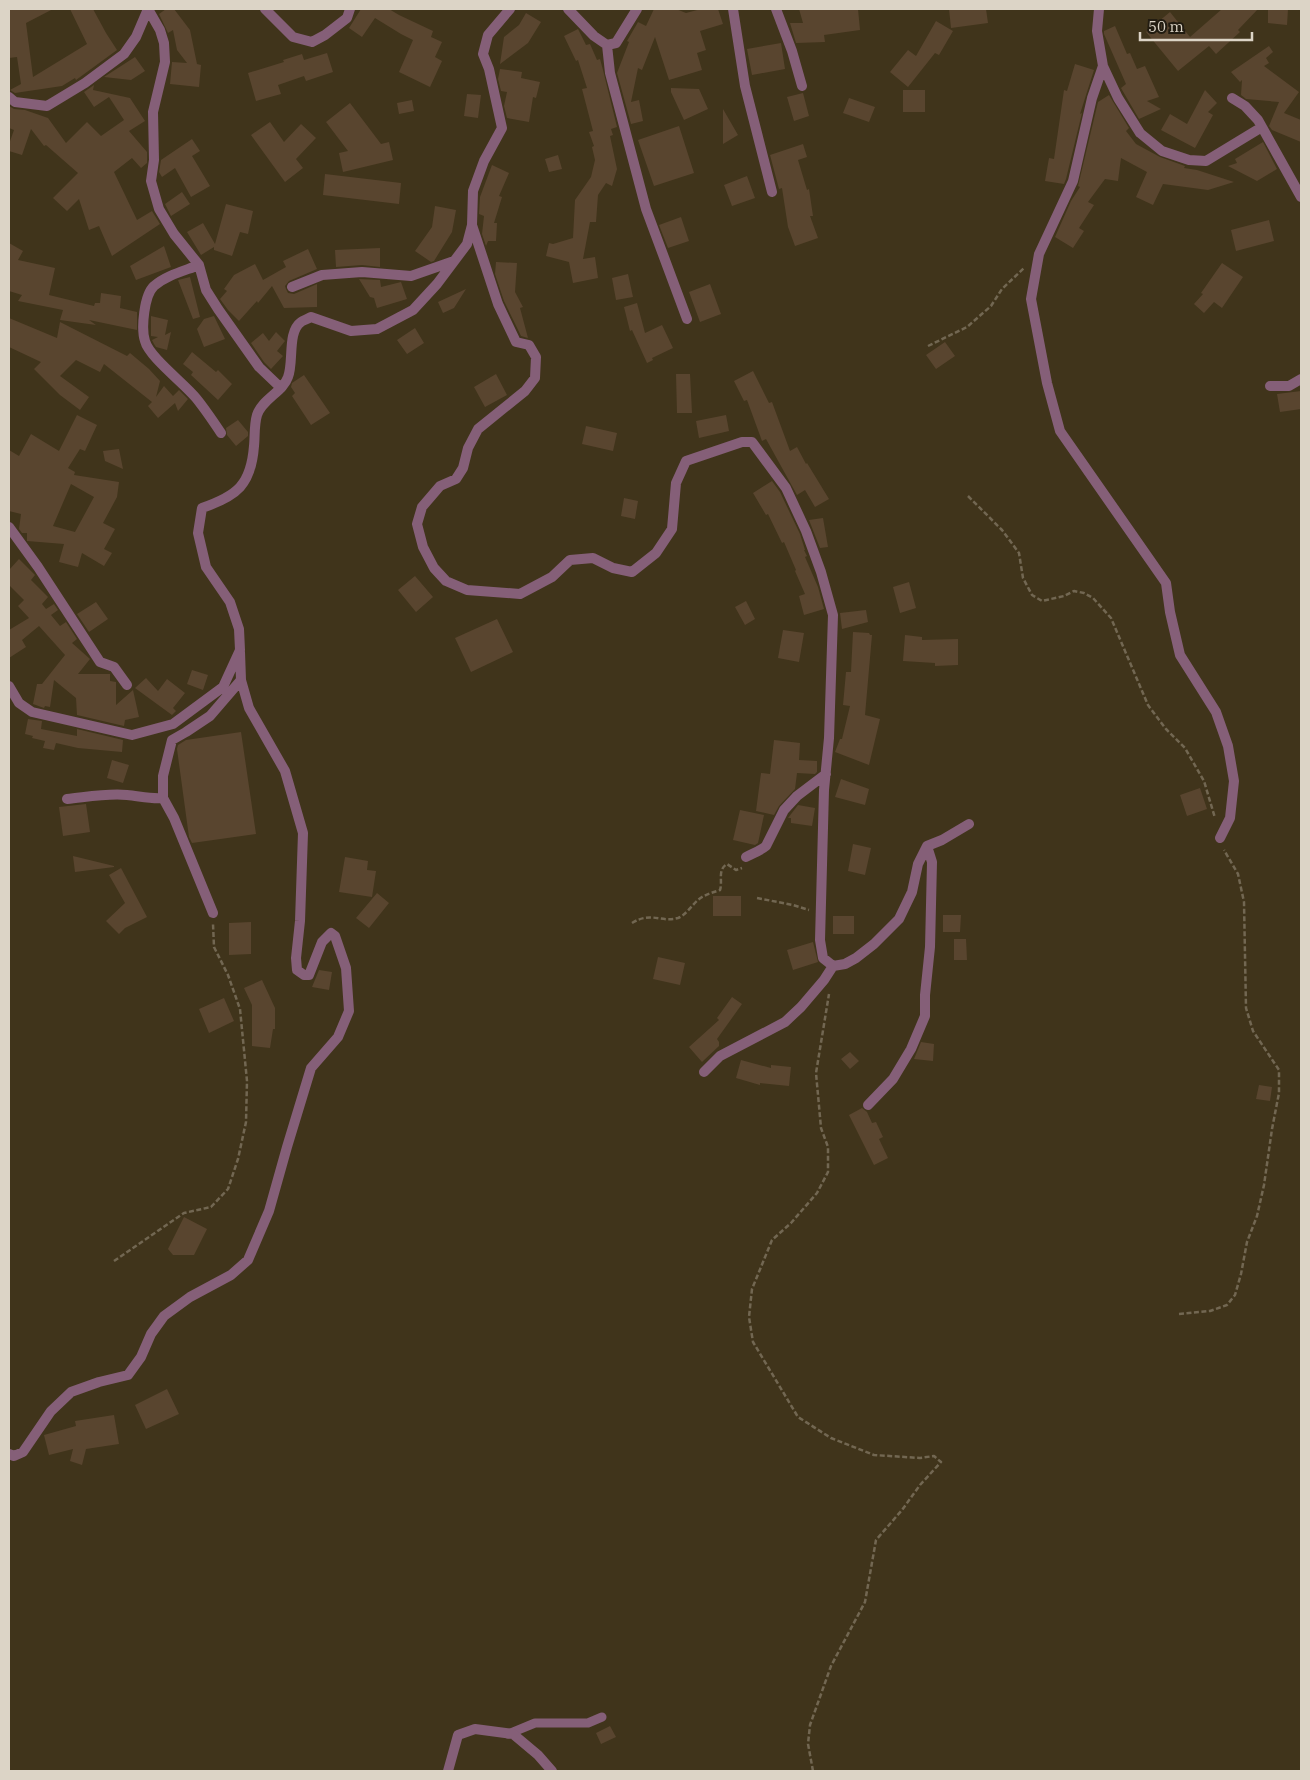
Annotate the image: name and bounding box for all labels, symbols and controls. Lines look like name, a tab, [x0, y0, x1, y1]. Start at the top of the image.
scale bar	[1140, 10, 1252, 42]
text: 50 m	[1148, 17, 1184, 36]

